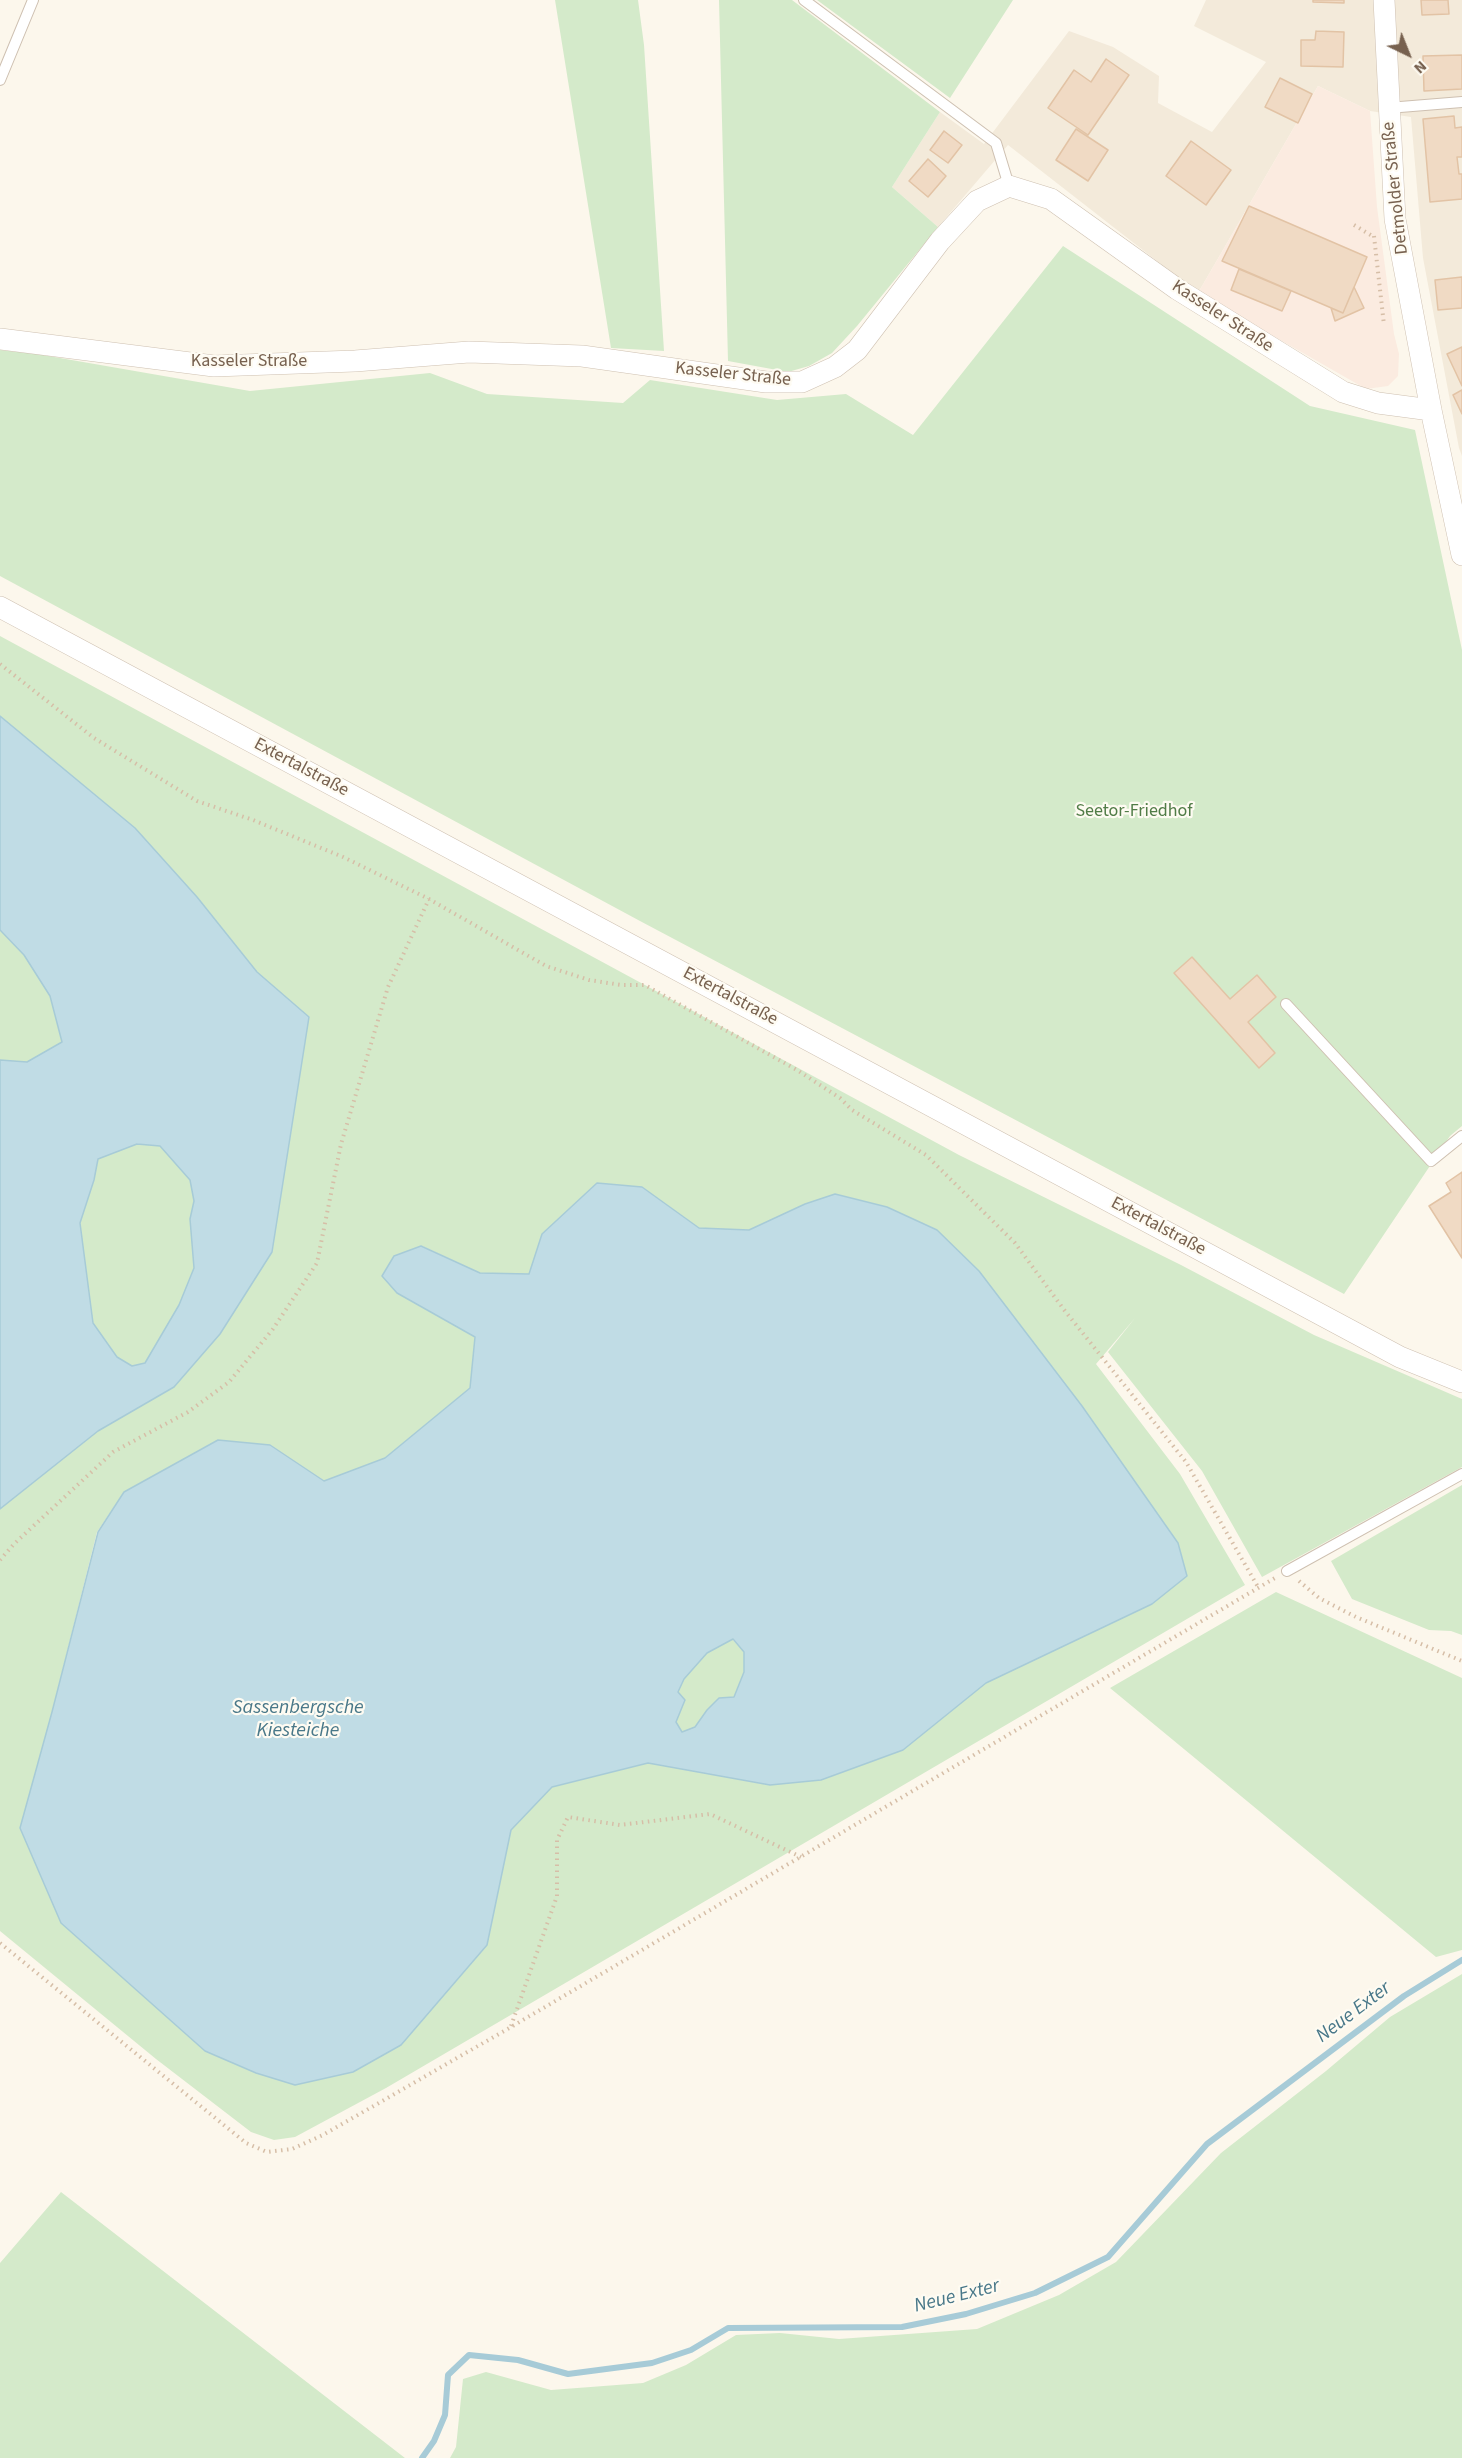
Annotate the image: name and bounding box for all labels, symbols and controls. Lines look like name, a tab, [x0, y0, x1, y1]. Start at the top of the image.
north arrow	[1378, 24, 1438, 84]
text: N	[1409, 55, 1432, 79]
street label: Detmolder Straße	[1378, 121, 1414, 255]
street label: Kasseler Straße	[1167, 276, 1277, 358]
street label: Kasseler Straße	[191, 351, 307, 373]
street label: Kasseler Straße	[674, 358, 792, 392]
street label: Extertalstraße	[250, 734, 352, 802]
park label: Seetor-Friedhof	[1075, 801, 1193, 823]
street label: Extertalstraße	[679, 963, 781, 1031]
street label: Extertalstraße	[1107, 1193, 1209, 1261]
water label: Sassenbergsche Kiesteiche	[232, 1697, 364, 1744]
water label: Neue Exter	[1312, 1977, 1396, 2049]
water label: Neue Exter	[912, 2275, 1002, 2319]

